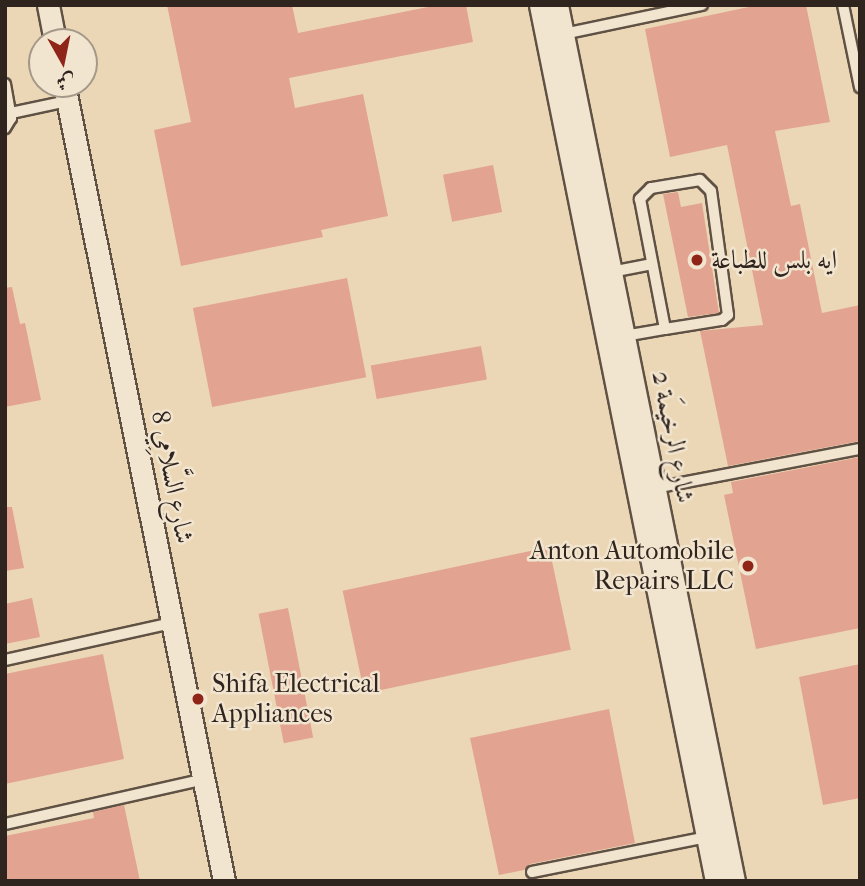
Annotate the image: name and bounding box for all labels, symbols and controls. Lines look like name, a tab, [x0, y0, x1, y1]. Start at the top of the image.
north arrow	[28, 28, 98, 98]
text: ش	[55, 69, 77, 94]
place label: ايه بلس للطباعة	[711, 244, 837, 276]
marker: ايه بلس للطباعة	[689, 252, 705, 268]
street label: شارع الرخيمَة 2	[645, 368, 701, 506]
street label: شارع السَّلامِي 8	[144, 408, 200, 546]
place label: Anton Automobile Repairs LLC	[530, 535, 734, 596]
marker: Anton Automobile Repairs LLC	[740, 558, 756, 574]
place label: Shifa Electrical Appliances	[212, 668, 380, 730]
marker: Shifa Electrical Appliances	[190, 691, 206, 707]

